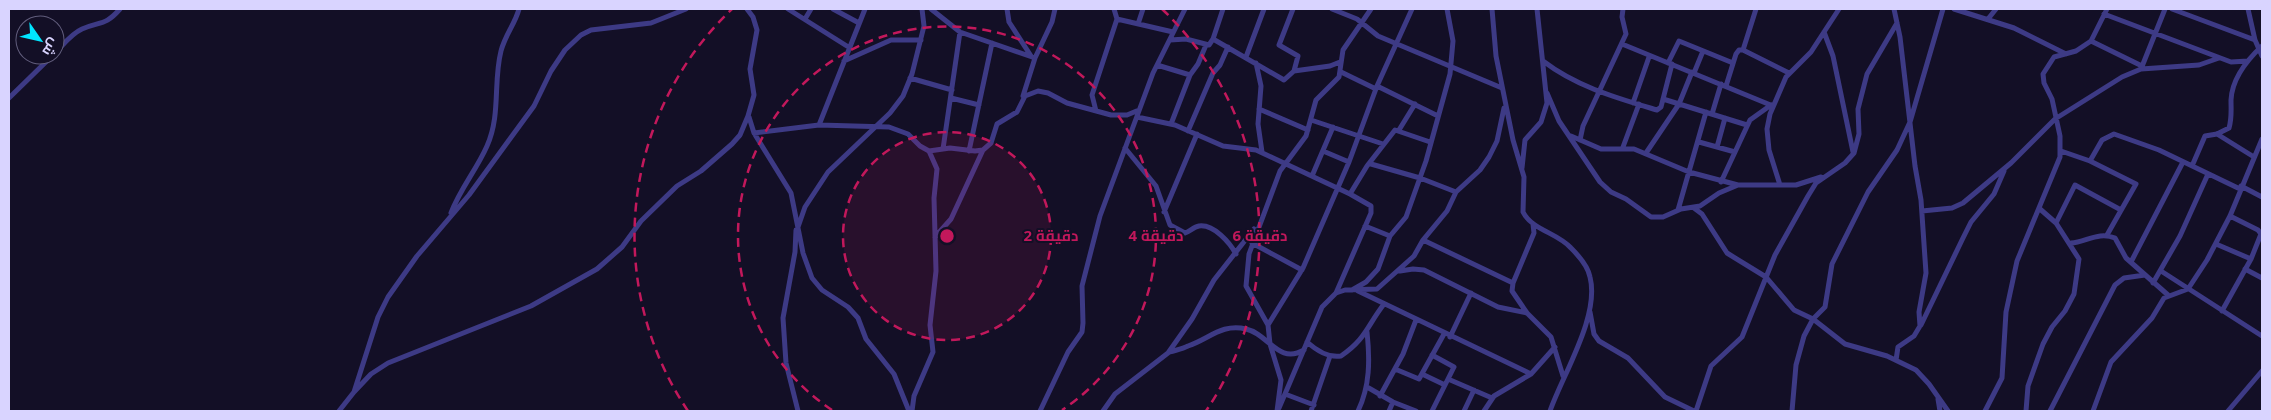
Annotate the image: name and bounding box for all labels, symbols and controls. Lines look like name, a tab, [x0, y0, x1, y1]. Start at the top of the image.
north arrow	[15, 15, 65, 65]
text: ش	[38, 35, 64, 60]
text: 2 دقيقة	[1024, 225, 1078, 245]
text: 4 دقيقة	[1129, 225, 1183, 245]
text: 6 دقيقة	[1233, 225, 1287, 245]
centre of rings	[938, 227, 956, 245]

